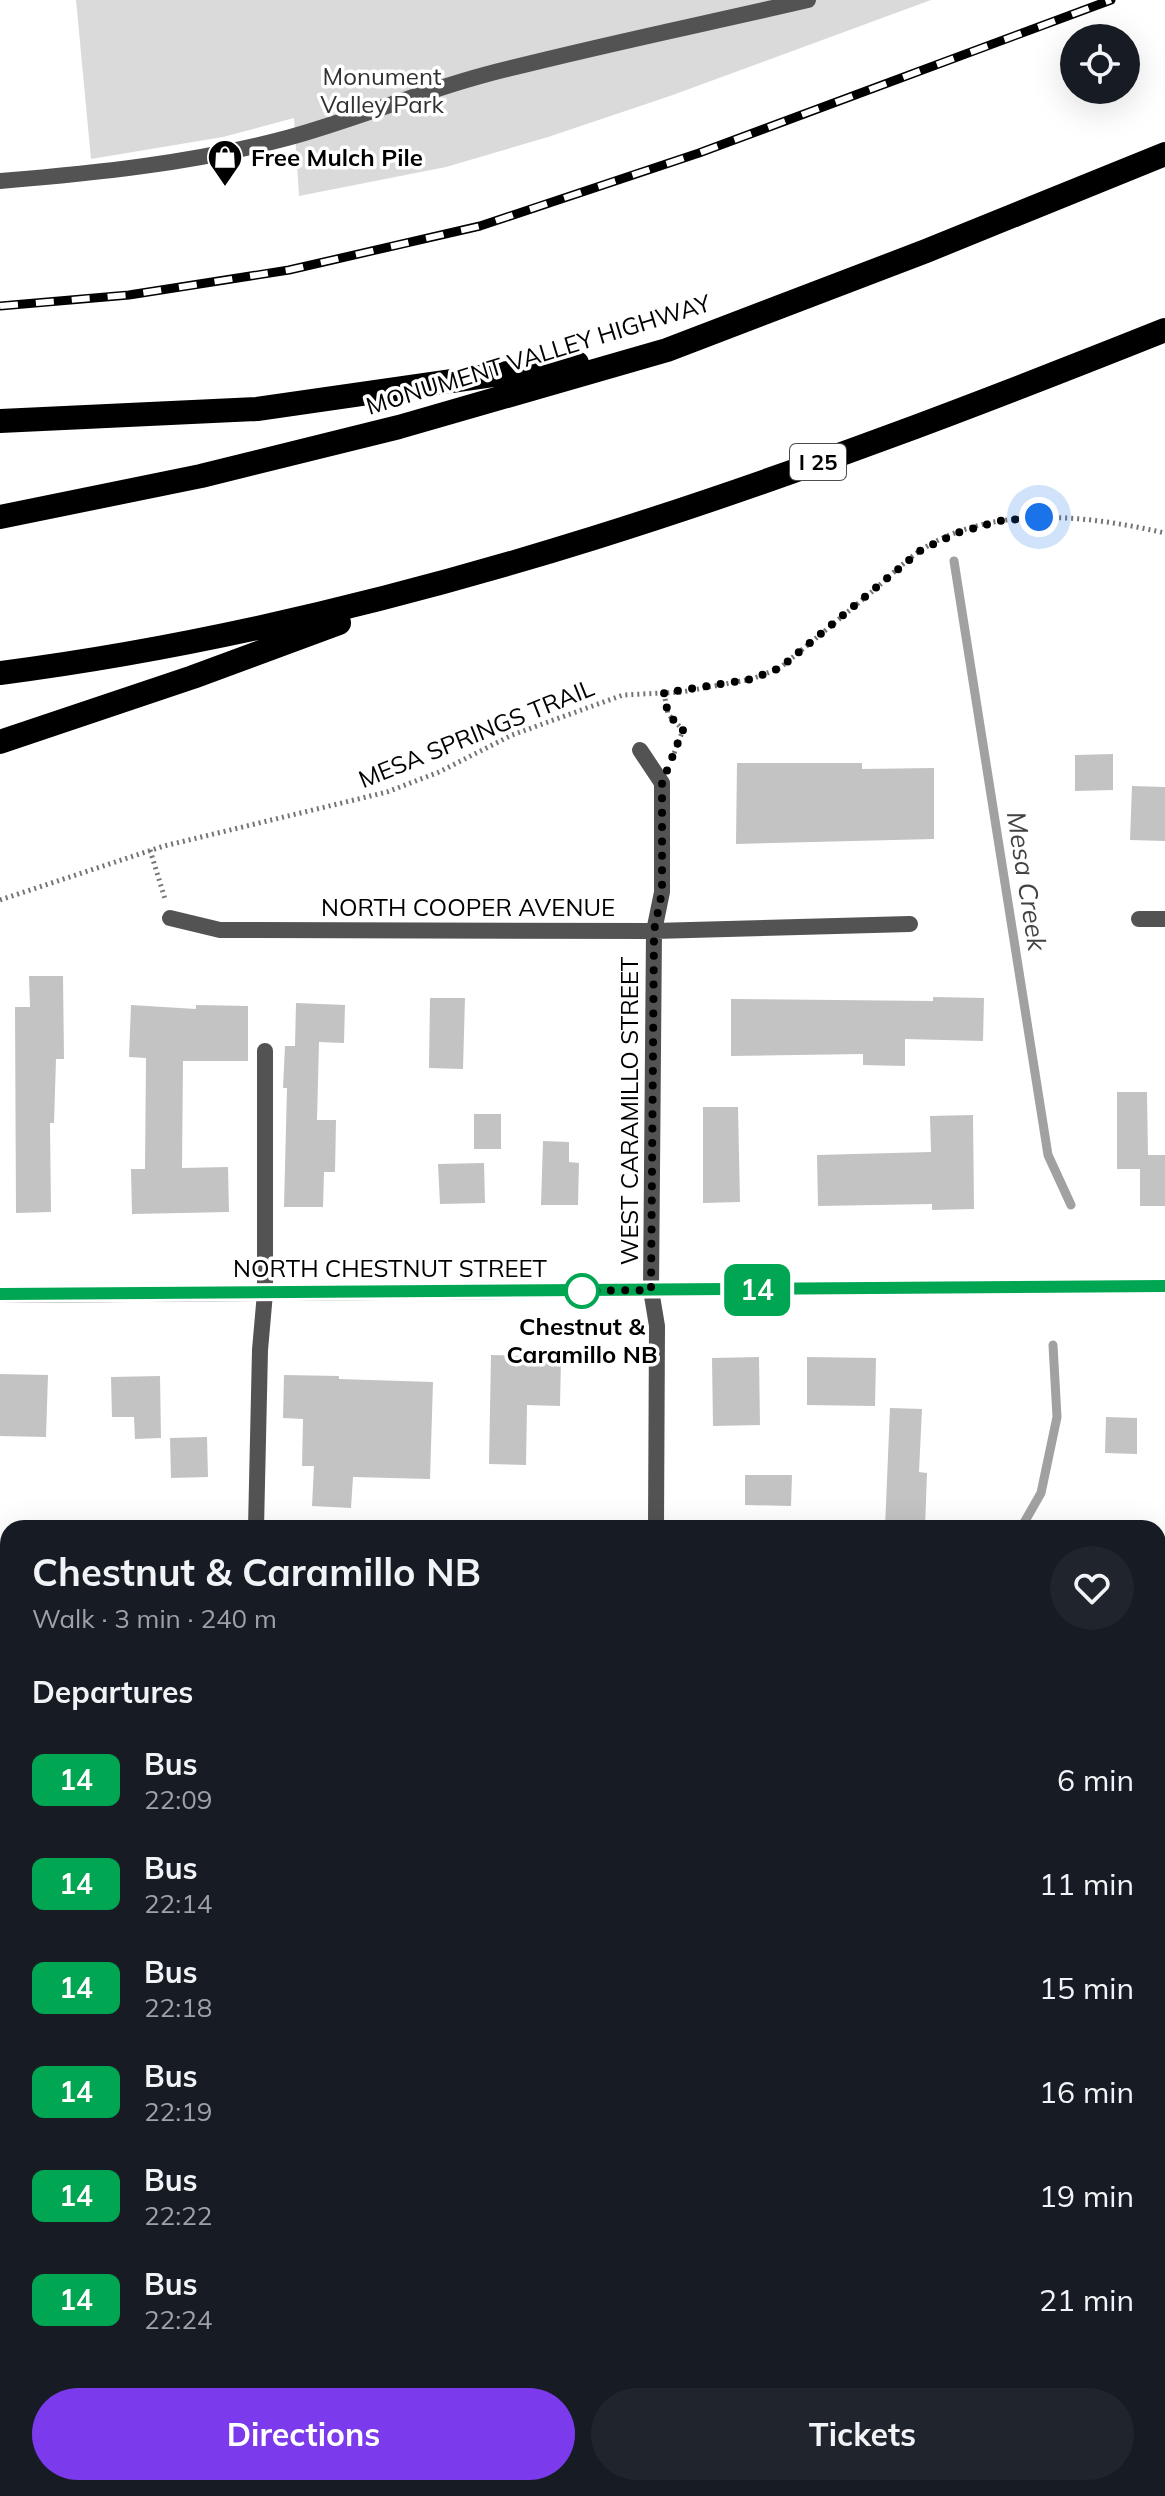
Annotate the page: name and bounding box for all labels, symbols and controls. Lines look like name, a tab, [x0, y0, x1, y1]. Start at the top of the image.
map controls	[1060, 24, 1140, 104]
button: locate	[1060, 24, 1140, 104]
park label: Monument Valley Park	[320, 61, 444, 119]
shop icon: Free Mulch Pile	[206, 138, 244, 188]
place label: Free Mulch Pile	[251, 142, 423, 172]
street label: MONUMENT VALLEY HIGHWAY	[362, 287, 714, 421]
road number: I 25	[790, 444, 846, 480]
your location	[1019, 497, 1059, 537]
street label: MESA SPRINGS TRAIL	[354, 672, 598, 794]
water label: Mesa Creek	[1000, 809, 1054, 954]
street label: NORTH COOPER AVENUE	[321, 892, 615, 922]
street label: WEST CARAMILLO STREET	[614, 956, 644, 1265]
street label: NORTH CHESTNUT STREET	[233, 1253, 547, 1283]
line badge: 14	[721, 1264, 793, 1316]
text: 14	[740, 1272, 774, 1307]
marker: Chestnut & Caramillo NB	[565, 1274, 599, 1308]
place label: Chestnut & Caramillo NB	[507, 1311, 657, 1369]
button: heart	[1050, 1546, 1134, 1630]
text: Chestnut & Caramillo NB	[32, 1548, 481, 1596]
text: Walk · 3 min · 240 m	[32, 1602, 277, 1635]
text: Departures	[32, 1673, 193, 1711]
text: Bus	[144, 1745, 198, 1783]
text: 6 min	[1057, 1761, 1134, 1799]
text: 14	[59, 1762, 93, 1797]
text: 22:09	[144, 1783, 212, 1816]
text: Bus	[144, 1849, 198, 1887]
text: 11 min	[1039, 1865, 1134, 1903]
text: 14	[59, 1866, 93, 1901]
text: 22:14	[144, 1887, 212, 1920]
text: Bus	[144, 1953, 198, 1991]
text: 15 min	[1039, 1969, 1134, 2007]
text: 14	[59, 1970, 93, 2005]
text: 22:18	[144, 1991, 212, 2024]
text: Bus	[144, 2057, 198, 2095]
text: 16 min	[1039, 2073, 1134, 2111]
text: 14	[59, 2074, 93, 2109]
text: 22:19	[144, 2095, 212, 2128]
text: Bus	[144, 2161, 198, 2199]
text: 19 min	[1039, 2177, 1134, 2215]
text: 14	[59, 2178, 93, 2213]
text: 22:22	[144, 2199, 212, 2232]
text: Bus	[144, 2265, 198, 2303]
text: 21 min	[1039, 2281, 1134, 2319]
text: 14	[59, 2282, 93, 2317]
text: 22:24	[144, 2303, 212, 2336]
button: Directions	[32, 2388, 575, 2480]
button: Tickets	[591, 2388, 1134, 2480]

